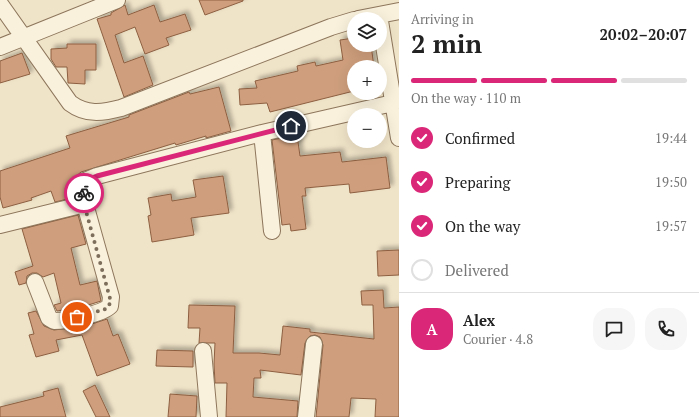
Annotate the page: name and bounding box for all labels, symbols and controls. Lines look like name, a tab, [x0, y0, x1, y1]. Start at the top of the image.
text: Arriving in	[411, 10, 474, 28]
map controls	[347, 12, 387, 148]
button: layers	[347, 12, 387, 52]
text: 20:02–20:07	[600, 24, 687, 44]
text: 2 min	[411, 26, 482, 60]
button: +	[347, 60, 387, 100]
text: On the way · 110 m	[411, 89, 521, 107]
button: −	[347, 108, 387, 148]
pin	[274, 109, 308, 143]
icon: home	[280, 115, 302, 137]
icon: check	[411, 127, 433, 149]
text: Confirmed	[445, 128, 515, 148]
text: 19:44	[655, 129, 687, 147]
icon: check	[411, 171, 433, 193]
text: Preparing	[445, 172, 510, 192]
courier	[64, 173, 104, 213]
text: 19:50	[655, 173, 687, 191]
icon: bike	[73, 182, 95, 204]
icon: check	[411, 215, 433, 237]
text: On the way	[445, 216, 520, 236]
text: 19:57	[655, 217, 687, 235]
text: Delivered	[445, 260, 509, 280]
pin	[60, 300, 94, 334]
icon: bag	[66, 306, 88, 328]
button: chat	[593, 308, 635, 350]
button: phone	[645, 308, 687, 350]
text: Alex	[463, 310, 495, 330]
text: A	[427, 319, 437, 339]
text: Courier · 4.8	[463, 330, 533, 348]

